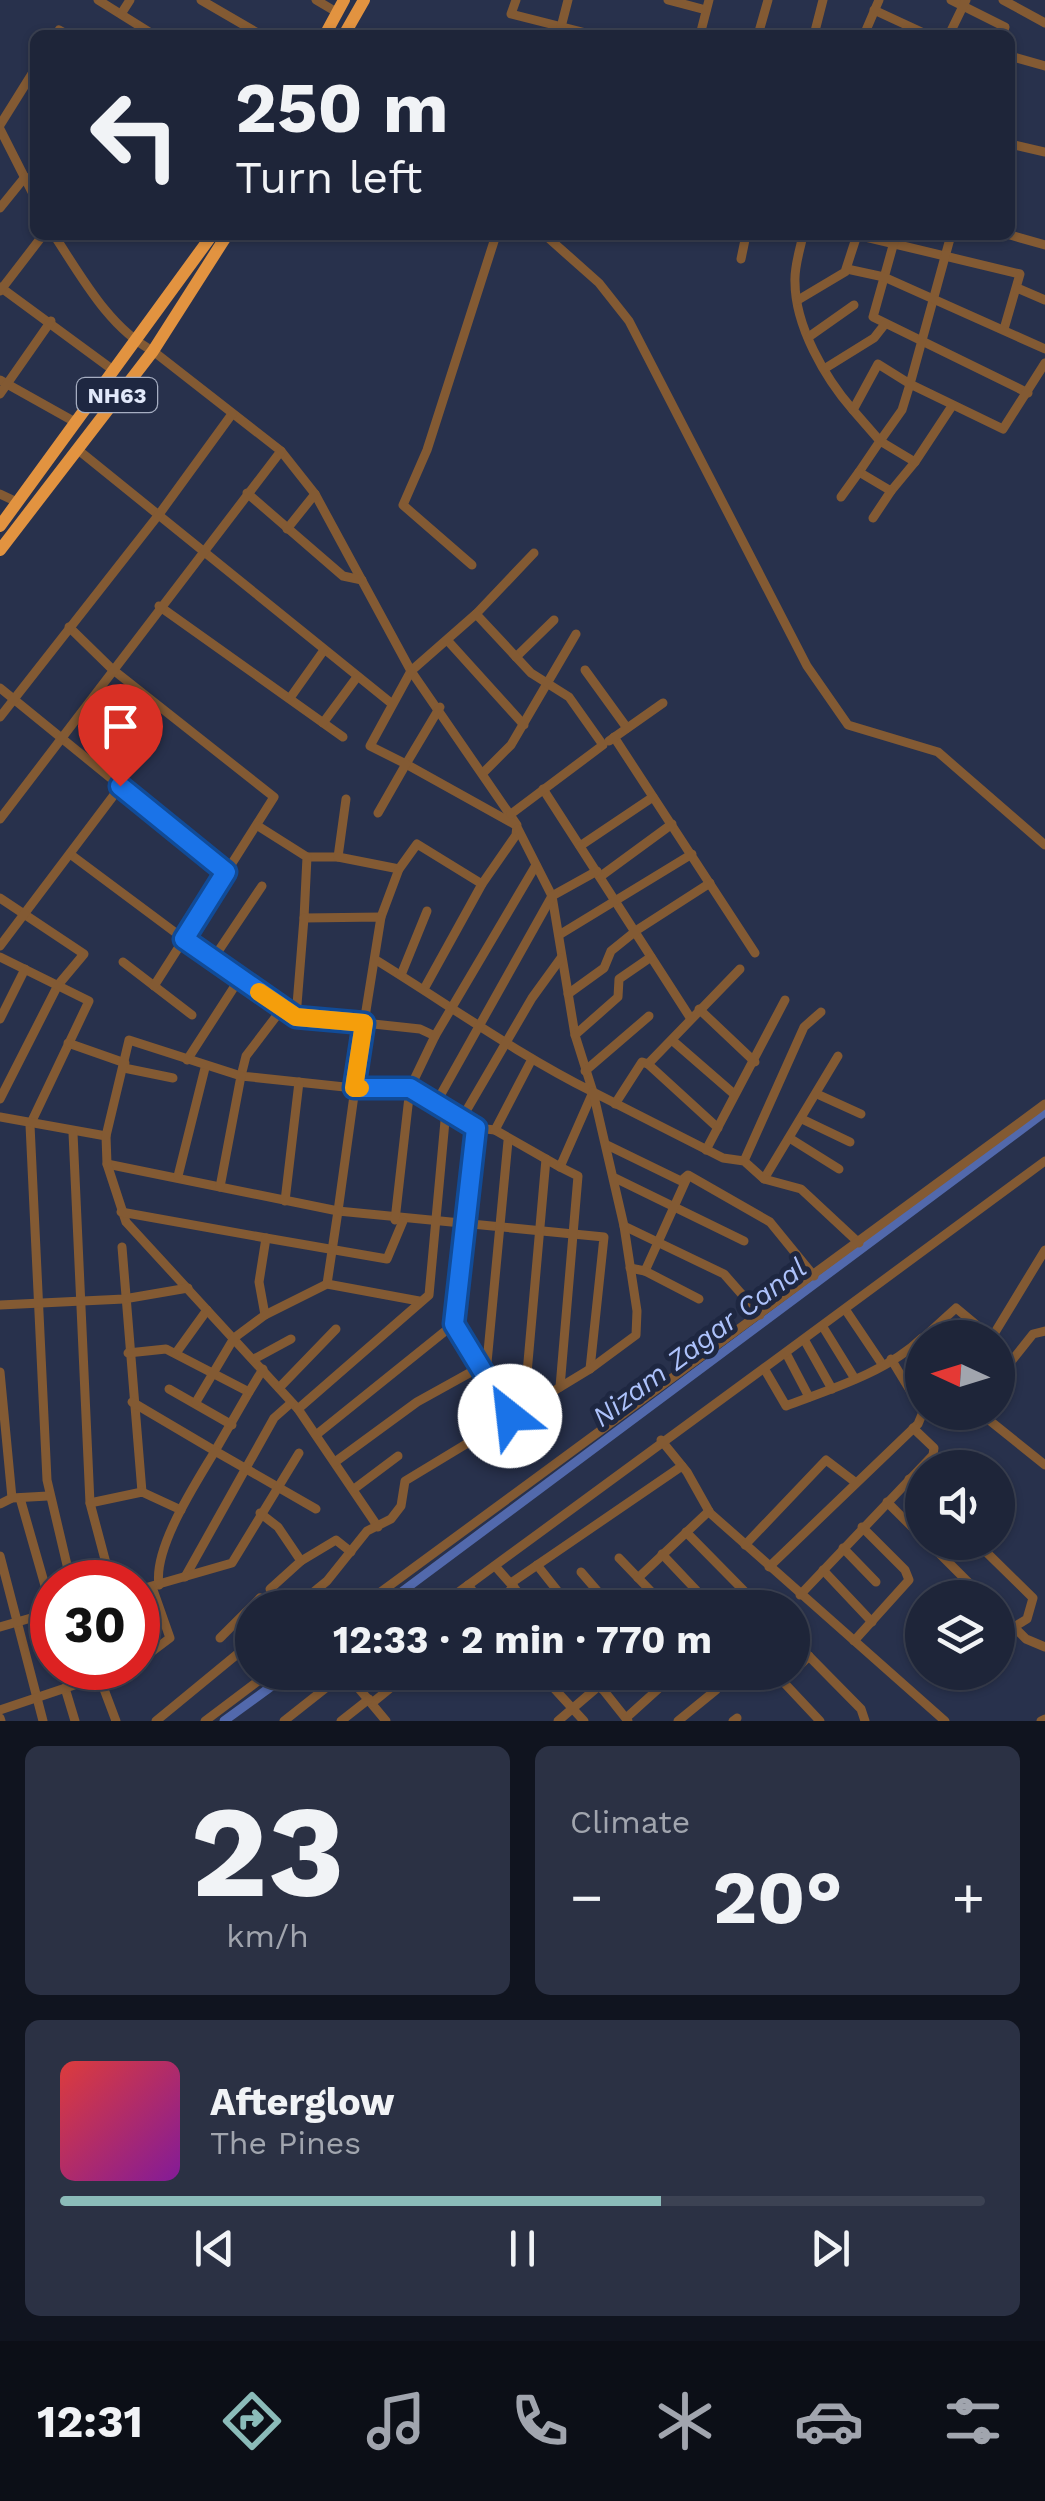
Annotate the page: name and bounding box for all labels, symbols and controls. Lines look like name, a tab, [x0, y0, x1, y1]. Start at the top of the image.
text: 250 m	[235, 67, 449, 149]
icon: left	[70, 70, 200, 200]
text: Turn left	[235, 151, 422, 204]
road number: NH63	[77, 378, 157, 412]
pin	[78, 684, 163, 787]
icon: arrive	[93, 699, 148, 754]
water label: Nizam Zagar Canal	[586, 1251, 813, 1434]
north arrow	[905, 1320, 1015, 1430]
map controls	[905, 1320, 1015, 1690]
position arrow	[458, 1364, 562, 1468]
button: sound	[905, 1450, 1015, 1560]
speed limit sign: 30	[30, 1560, 160, 1690]
button: layers	[905, 1580, 1015, 1690]
text: 12:33 · 2 min · 770 m	[333, 1618, 712, 1662]
text: 23	[190, 1775, 345, 1928]
text: Climate	[570, 1803, 690, 1841]
text: 20°	[712, 1853, 843, 1941]
text: −	[570, 1865, 603, 1929]
text: +	[952, 1865, 985, 1929]
text: km/h	[226, 1917, 309, 1955]
text: Afterglow	[210, 2080, 395, 2124]
text: The Pines	[210, 2124, 361, 2162]
icon: previous	[187, 2221, 242, 2276]
icon: pause	[495, 2221, 550, 2276]
icon: next	[803, 2221, 858, 2276]
icon: directions	[217, 2386, 287, 2456]
icon: music	[361, 2386, 431, 2456]
icon: phone	[505, 2386, 575, 2456]
icon: climate	[650, 2386, 720, 2456]
icon: car	[794, 2386, 864, 2456]
icon: filters	[938, 2386, 1008, 2456]
text: 12:31	[37, 2395, 143, 2448]

